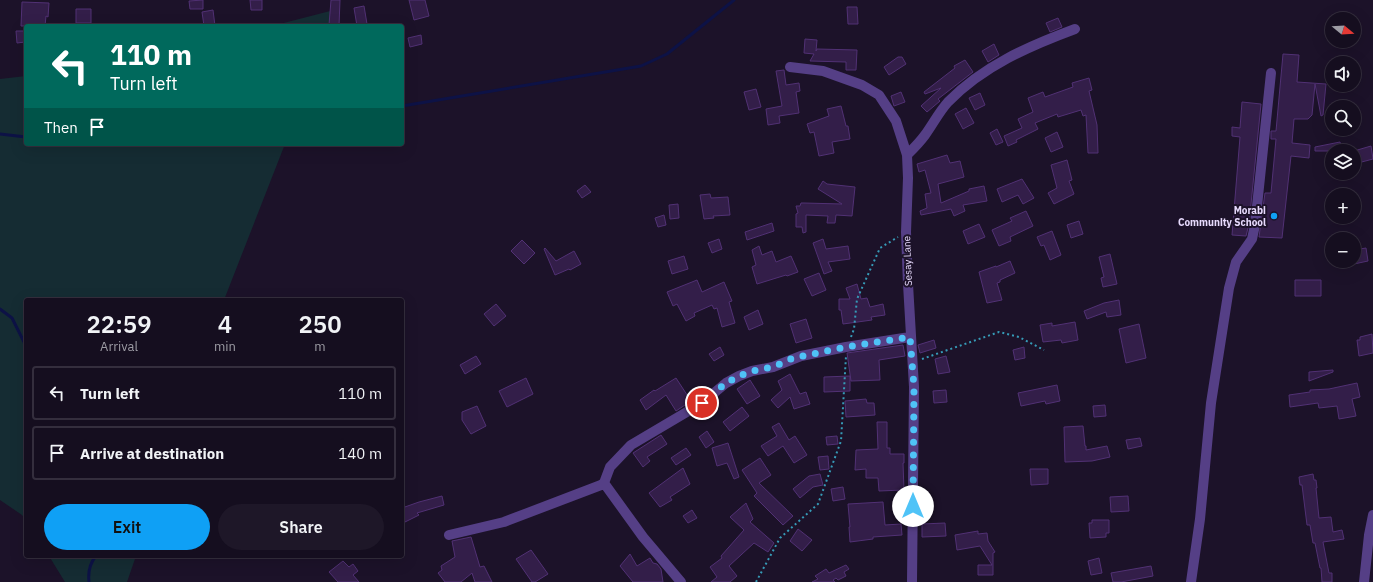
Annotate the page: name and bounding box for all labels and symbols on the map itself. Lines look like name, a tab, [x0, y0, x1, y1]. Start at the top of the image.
north arrow	[1325, 12, 1361, 48]
place label: Morabi Community School	[1178, 204, 1266, 229]
marker: Morabi Community School	[1269, 211, 1279, 221]
street label: Sesay Lane	[900, 235, 915, 286]
pin	[685, 386, 719, 420]
position arrow	[892, 485, 934, 527]

